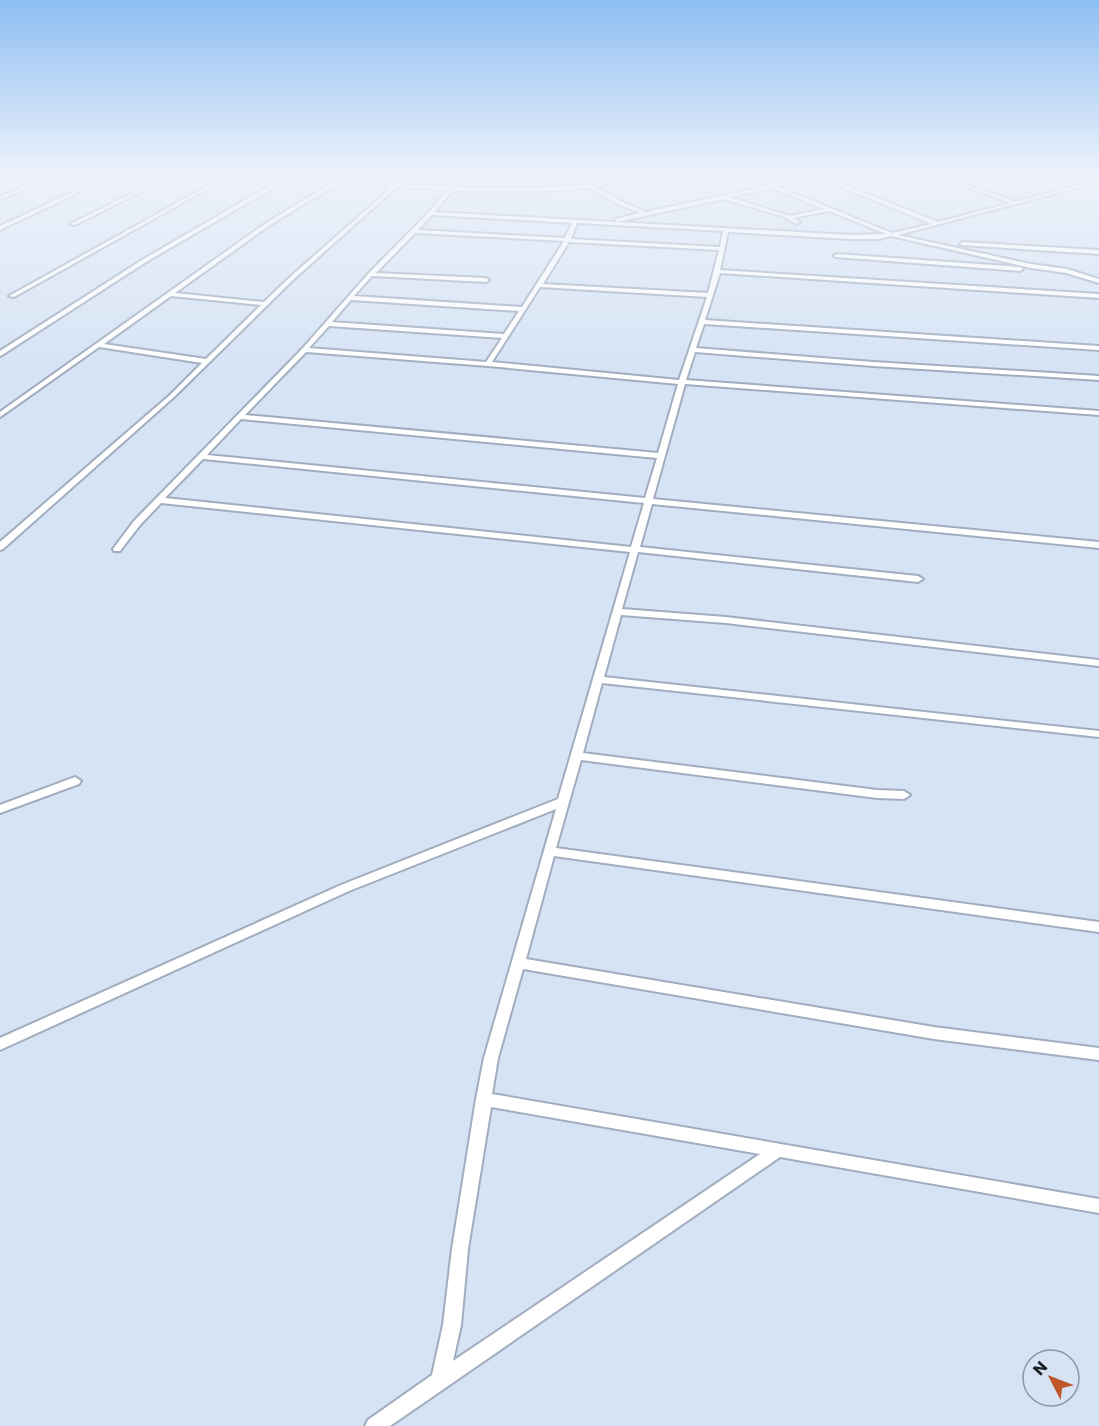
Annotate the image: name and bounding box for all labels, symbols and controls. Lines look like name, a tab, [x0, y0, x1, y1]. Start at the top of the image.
north arrow	[1021, 1348, 1081, 1408]
text: N	[1028, 1356, 1053, 1380]

